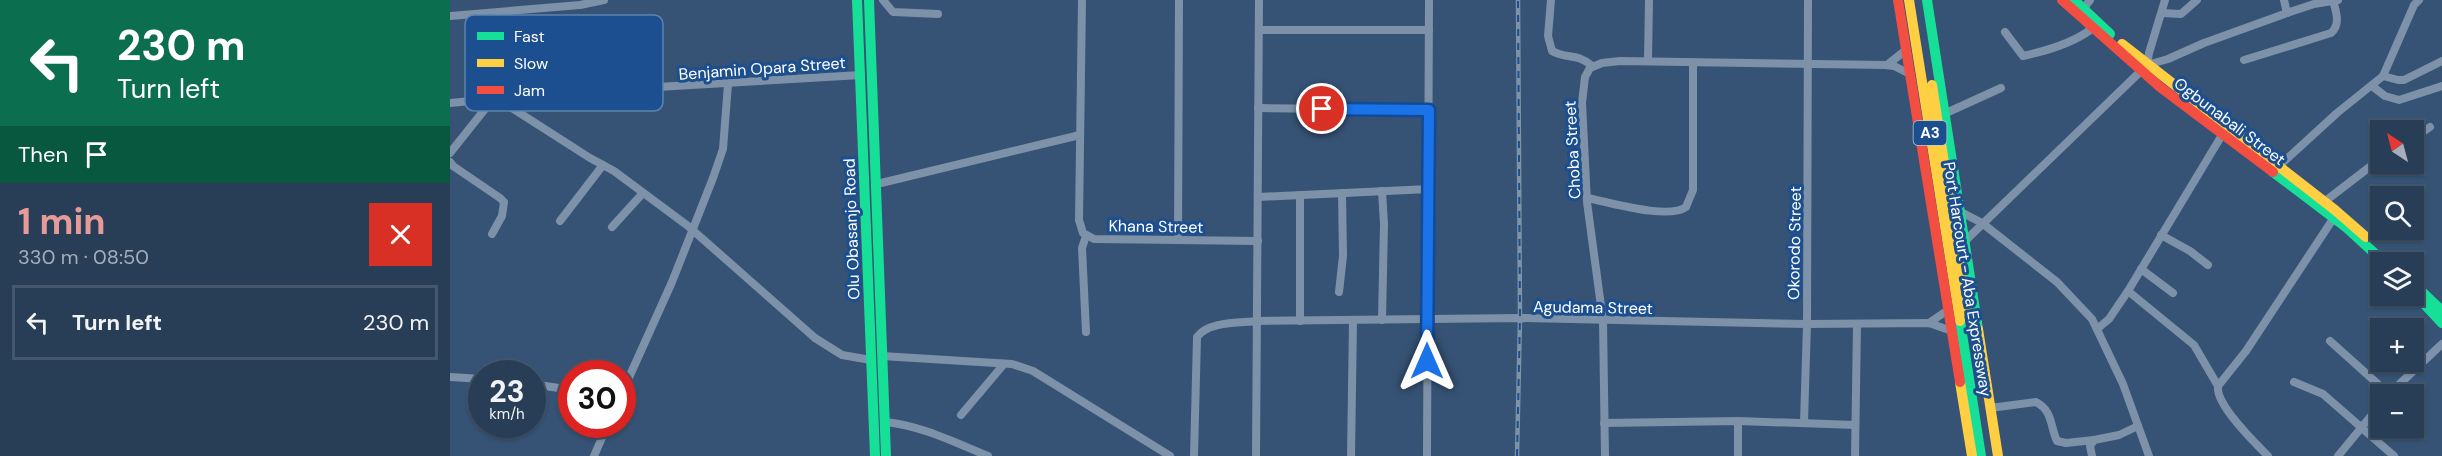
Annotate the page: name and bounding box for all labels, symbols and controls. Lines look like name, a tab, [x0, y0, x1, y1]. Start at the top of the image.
legend	[465, 15, 663, 111]
text: 230 m	[117, 18, 246, 73]
icon: left	[18, 24, 96, 102]
text: Fast	[514, 26, 545, 47]
street label: Benjamin Opara Street	[678, 52, 846, 85]
text: Slow	[514, 53, 548, 74]
text: Turn left	[117, 71, 220, 106]
street label: Ogbunabali Street	[2170, 73, 2290, 170]
text: Jam	[514, 80, 545, 101]
pin	[1296, 83, 1347, 134]
icon: arrive	[1305, 92, 1338, 125]
street label: Choba Street	[1559, 100, 1586, 200]
north arrow	[2370, 120, 2424, 174]
map controls	[2370, 120, 2424, 438]
road number: A3	[1914, 121, 1946, 145]
icon: arrive	[80, 138, 113, 171]
text: Then	[18, 140, 68, 169]
street label: Olu Obasanjo Road	[839, 158, 864, 300]
street label: Port Harcourt - Aba Expressway	[1939, 160, 1996, 398]
street label: Okorodo Street	[1783, 186, 1806, 300]
button: search	[2370, 186, 2424, 240]
text: 1 min	[18, 198, 106, 245]
button: close	[369, 203, 432, 266]
street label: Khana Street	[1108, 215, 1204, 238]
text: 330 m · 08:50	[18, 244, 149, 270]
button: layers	[2370, 252, 2424, 306]
street label: Agudama Street	[1533, 296, 1653, 319]
icon: left	[21, 306, 54, 339]
text: Turn left	[72, 308, 162, 337]
text: 230 m	[363, 308, 429, 337]
button: +	[2370, 318, 2424, 372]
position arrow	[1395, 329, 1459, 393]
speed limit sign: 30	[558, 360, 636, 438]
text: 23	[489, 372, 525, 411]
button: −	[2370, 384, 2424, 438]
text: km/h	[489, 404, 525, 424]

